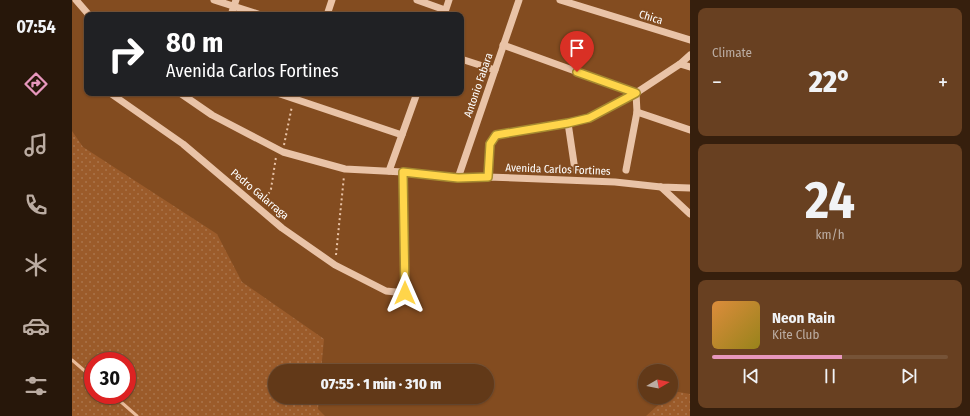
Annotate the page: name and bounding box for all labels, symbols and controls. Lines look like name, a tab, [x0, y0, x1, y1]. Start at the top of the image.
street label: Chica	[637, 8, 664, 27]
text: 07:54	[16, 16, 56, 38]
text: 80 m	[166, 26, 223, 59]
icon: right	[100, 28, 152, 80]
pin	[560, 31, 594, 72]
icon: arrive	[566, 37, 588, 59]
text: Climate	[712, 45, 752, 60]
street label: Antonio Fabara	[461, 51, 496, 119]
text: Avenida Carlos Fortines	[166, 60, 339, 82]
text: 22°	[809, 64, 851, 100]
text: −	[712, 69, 722, 96]
text: +	[938, 69, 948, 96]
icon: directions	[22, 70, 50, 98]
icon: music	[22, 131, 50, 159]
street label: Avenida Carlos Fortines	[505, 161, 611, 178]
street label: Pedro Galarraga	[228, 166, 291, 222]
text: 24	[805, 169, 855, 232]
icon: phone	[22, 191, 50, 219]
text: km/h	[816, 227, 845, 242]
icon: climate	[22, 251, 50, 279]
position arrow	[384, 272, 426, 314]
text: Neon Rain	[772, 309, 835, 327]
icon: car	[22, 312, 50, 340]
text: Kite Club	[772, 327, 819, 342]
speed limit sign: 30	[84, 352, 136, 404]
north arrow	[638, 364, 678, 404]
map controls	[638, 364, 678, 404]
icon: previous	[740, 365, 762, 387]
icon: pause	[819, 365, 841, 387]
icon: next	[898, 365, 920, 387]
icon: filters	[22, 372, 50, 400]
text: 07:55 · 1 min · 310 m	[321, 375, 441, 393]

